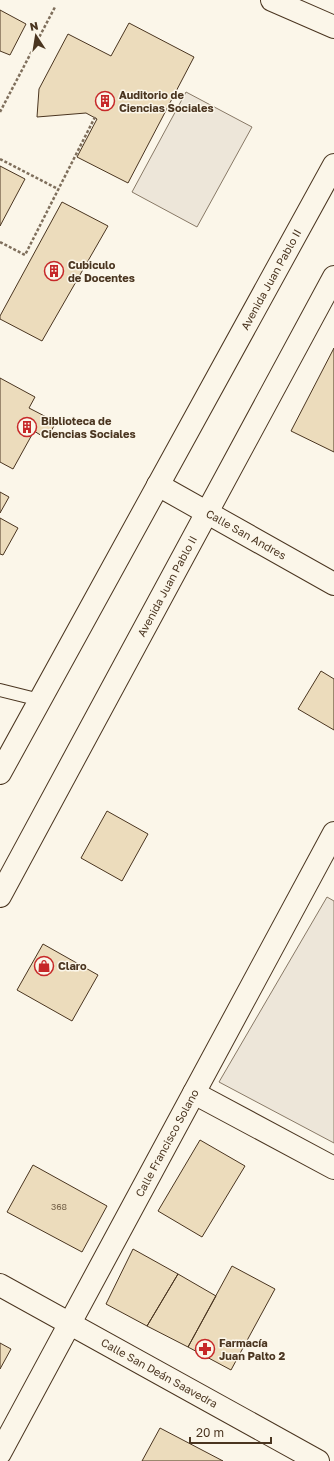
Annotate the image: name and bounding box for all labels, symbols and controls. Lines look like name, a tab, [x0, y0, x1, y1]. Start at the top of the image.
north arrow	[16, 16, 56, 56]
text: N	[28, 19, 39, 33]
place label: Auditorio de Ciencias Sociales	[119, 88, 214, 114]
building icon: Auditorio de Ciencias Sociales	[94, 90, 116, 112]
street label: Avenida Juan Pablo II	[238, 227, 303, 332]
place label: Cubiculo de Docentes	[68, 258, 135, 284]
building icon: Cubiculo de Docentes	[43, 260, 65, 282]
place label: Biblioteca de Ciencias Sociales	[41, 414, 136, 440]
building icon: Biblioteca de Ciencias Sociales	[16, 416, 38, 438]
street label: Calle San Andres	[204, 506, 289, 562]
street label: Avenida Juan Pablo II	[134, 533, 199, 639]
shop icon: Claro	[33, 955, 55, 977]
place label: Claro	[58, 959, 87, 972]
street label: Calle Francisco Solano	[132, 1086, 201, 1199]
house number: 368	[51, 1201, 67, 1212]
street label: Calle San Deán Saavedra	[99, 1335, 220, 1410]
place label: Farmacía Juan Palto 2	[219, 1336, 285, 1362]
pharmacy icon: Farmacía Juan Palto 2	[194, 1338, 216, 1360]
scale bar	[190, 1419, 271, 1445]
text: 20 m	[196, 1425, 224, 1440]

